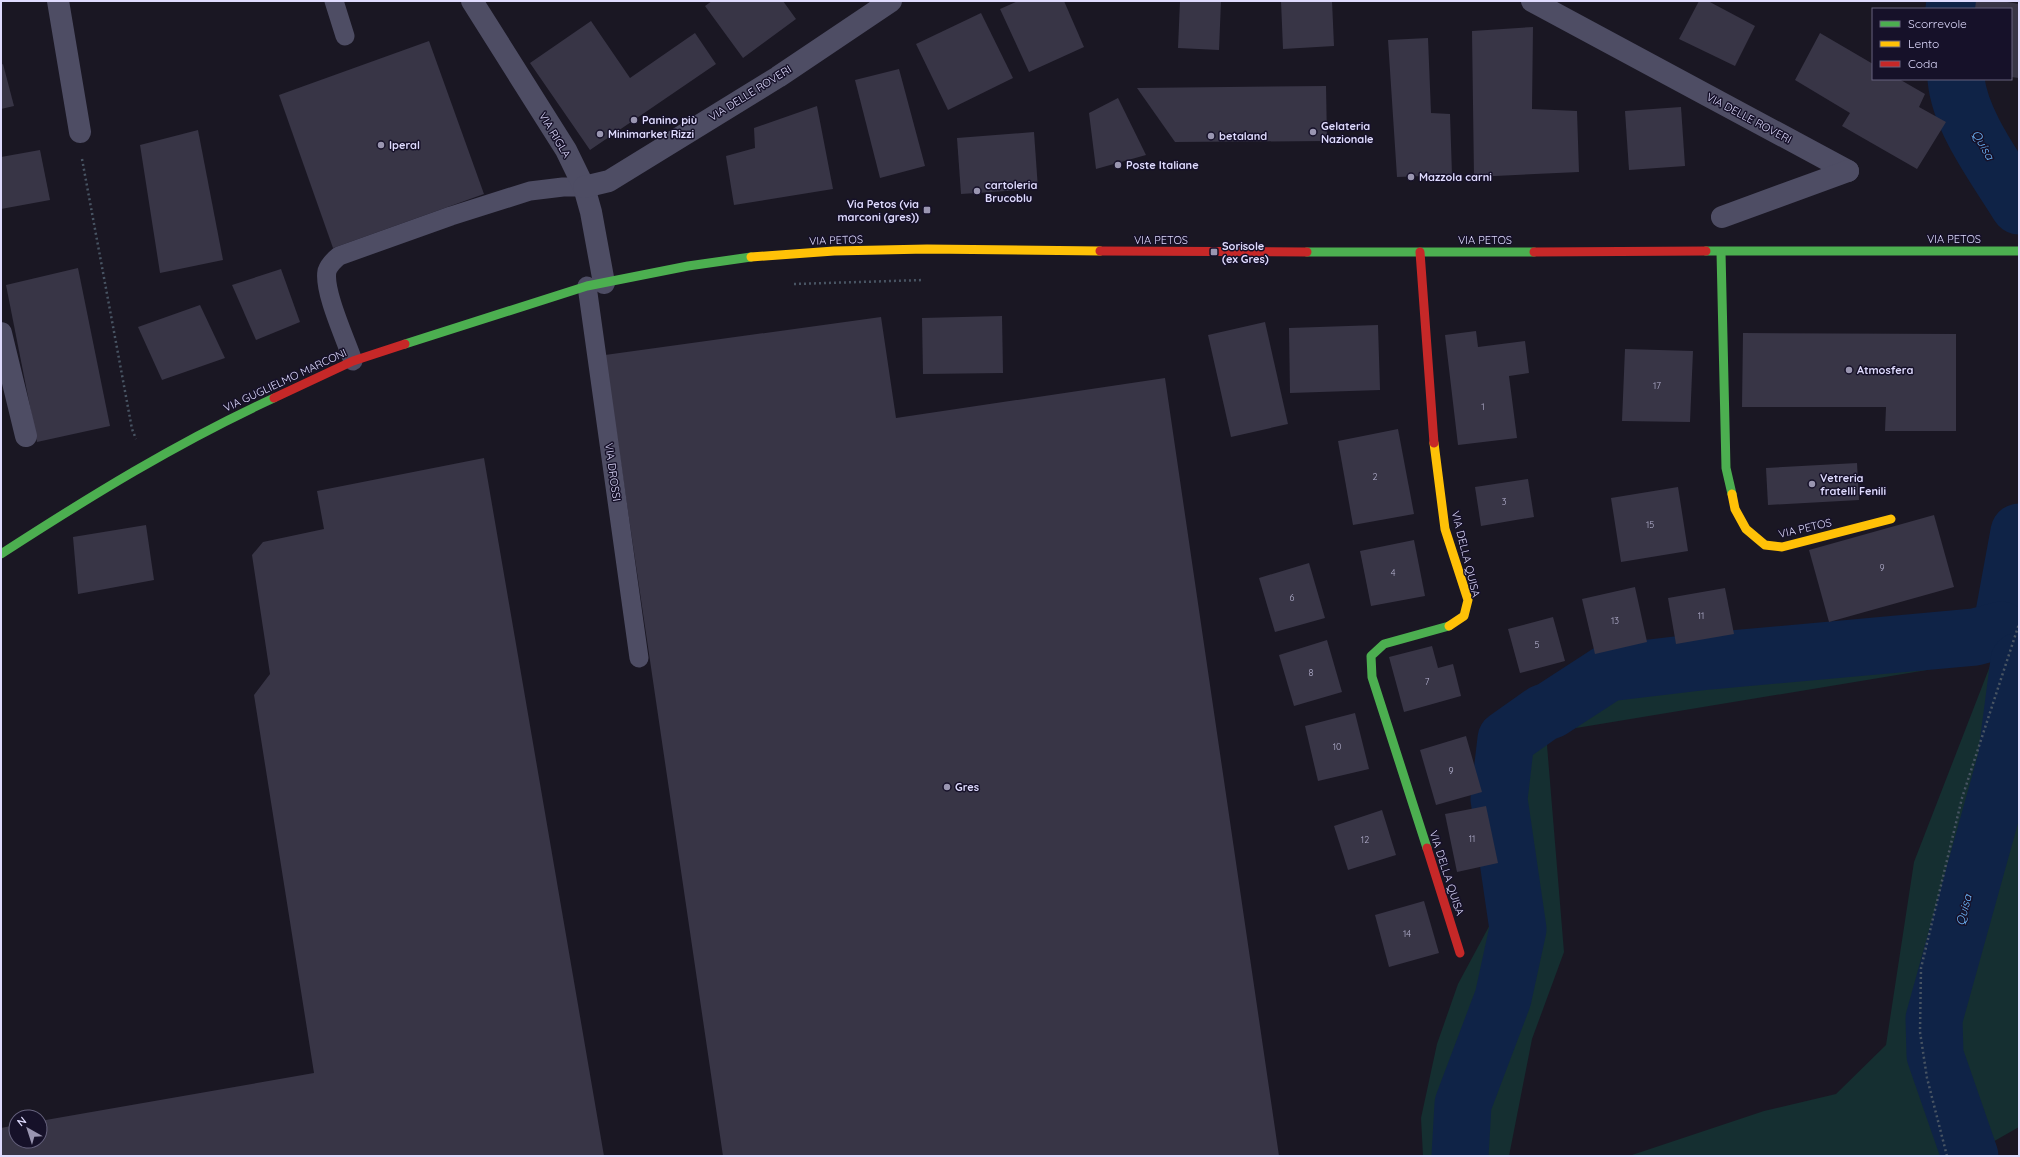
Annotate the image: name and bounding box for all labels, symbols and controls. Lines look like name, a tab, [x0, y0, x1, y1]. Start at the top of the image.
legend	[1872, 8, 2012, 80]
text: Scorrevole	[1908, 16, 1967, 31]
text: Lento	[1908, 36, 1939, 51]
text: Coda	[1908, 56, 1938, 71]
street label: VIA DELLE ROVERI	[706, 62, 794, 124]
street label: VIA DELLE ROVERI	[1704, 90, 1794, 146]
street label: VIA RIGLA	[536, 110, 574, 160]
place label: Panino più	[642, 113, 697, 127]
marker: Panino più	[629, 115, 639, 125]
place label: Gelateria Nazionale	[1321, 119, 1374, 146]
place label: Minimarket Rizzi	[608, 127, 694, 141]
marker: Gelateria Nazionale	[1308, 127, 1318, 137]
water label: Quisa	[1969, 127, 1998, 163]
marker: Minimarket Rizzi	[595, 129, 605, 139]
place label: betaland	[1219, 129, 1267, 143]
marker: betaland	[1206, 131, 1216, 141]
place label: Iperal	[389, 138, 420, 152]
marker: Iperal	[376, 140, 386, 150]
place label: Poste Italiane	[1126, 158, 1199, 172]
marker: Poste Italiane	[1113, 160, 1123, 170]
place label: Mazzola carni	[1419, 170, 1492, 184]
marker: Mazzola carni	[1406, 172, 1416, 182]
place label: cartoleria Brucoblu	[985, 178, 1037, 205]
marker: cartoleria Brucoblu	[972, 186, 982, 196]
place label: Via Petos (via marconi (gres))	[837, 197, 919, 224]
marker: Via Petos (via marconi (gres))	[922, 205, 932, 215]
street label: VIA PETOS	[809, 232, 863, 248]
street label: VIA PETOS	[1927, 232, 1981, 246]
street label: VIA PETOS	[1134, 233, 1188, 247]
street label: VIA PETOS	[1458, 233, 1512, 247]
place label: Sorisole (ex Gres)	[1222, 239, 1269, 266]
marker: Sorisole (ex Gres)	[1209, 247, 1219, 257]
street label: VIA GUGLIELMO MARCONI	[221, 345, 349, 415]
place label: Atmosfera	[1857, 363, 1913, 377]
marker: Atmosfera	[1844, 365, 1854, 375]
house number: 17	[1653, 380, 1661, 391]
house number: 1	[1481, 401, 1485, 412]
street label: VIA DROSSI	[602, 442, 624, 502]
house number: 2	[1373, 471, 1378, 482]
place label: Vetreria fratelli Fenili	[1820, 471, 1886, 498]
marker: Vetreria fratelli Fenili	[1807, 479, 1817, 489]
house number: 3	[1502, 496, 1507, 507]
street label: VIA DELLA QUISA	[1448, 509, 1484, 599]
street label: VIA PETOS	[1777, 515, 1833, 541]
house number: 15	[1646, 519, 1654, 530]
house number: 9	[1879, 562, 1885, 573]
house number: 4	[1391, 567, 1396, 578]
house number: 6	[1290, 592, 1295, 603]
house number: 11	[1698, 610, 1704, 621]
house number: 13	[1611, 615, 1619, 626]
house number: 5	[1535, 639, 1540, 650]
house number: 8	[1309, 667, 1314, 678]
house number: 7	[1425, 676, 1430, 687]
house number: 10	[1333, 741, 1341, 752]
house number: 9	[1448, 765, 1454, 776]
place label: Gres	[955, 780, 979, 794]
marker: Gres	[942, 782, 952, 792]
street label: VIA DELLA QUISA	[1427, 829, 1467, 917]
house number: 11	[1469, 833, 1475, 844]
house number: 12	[1361, 834, 1369, 845]
water label: Quisa	[1952, 892, 1975, 927]
house number: 14	[1403, 928, 1411, 939]
north arrow	[8, 1109, 48, 1149]
text: N	[14, 1113, 29, 1129]

